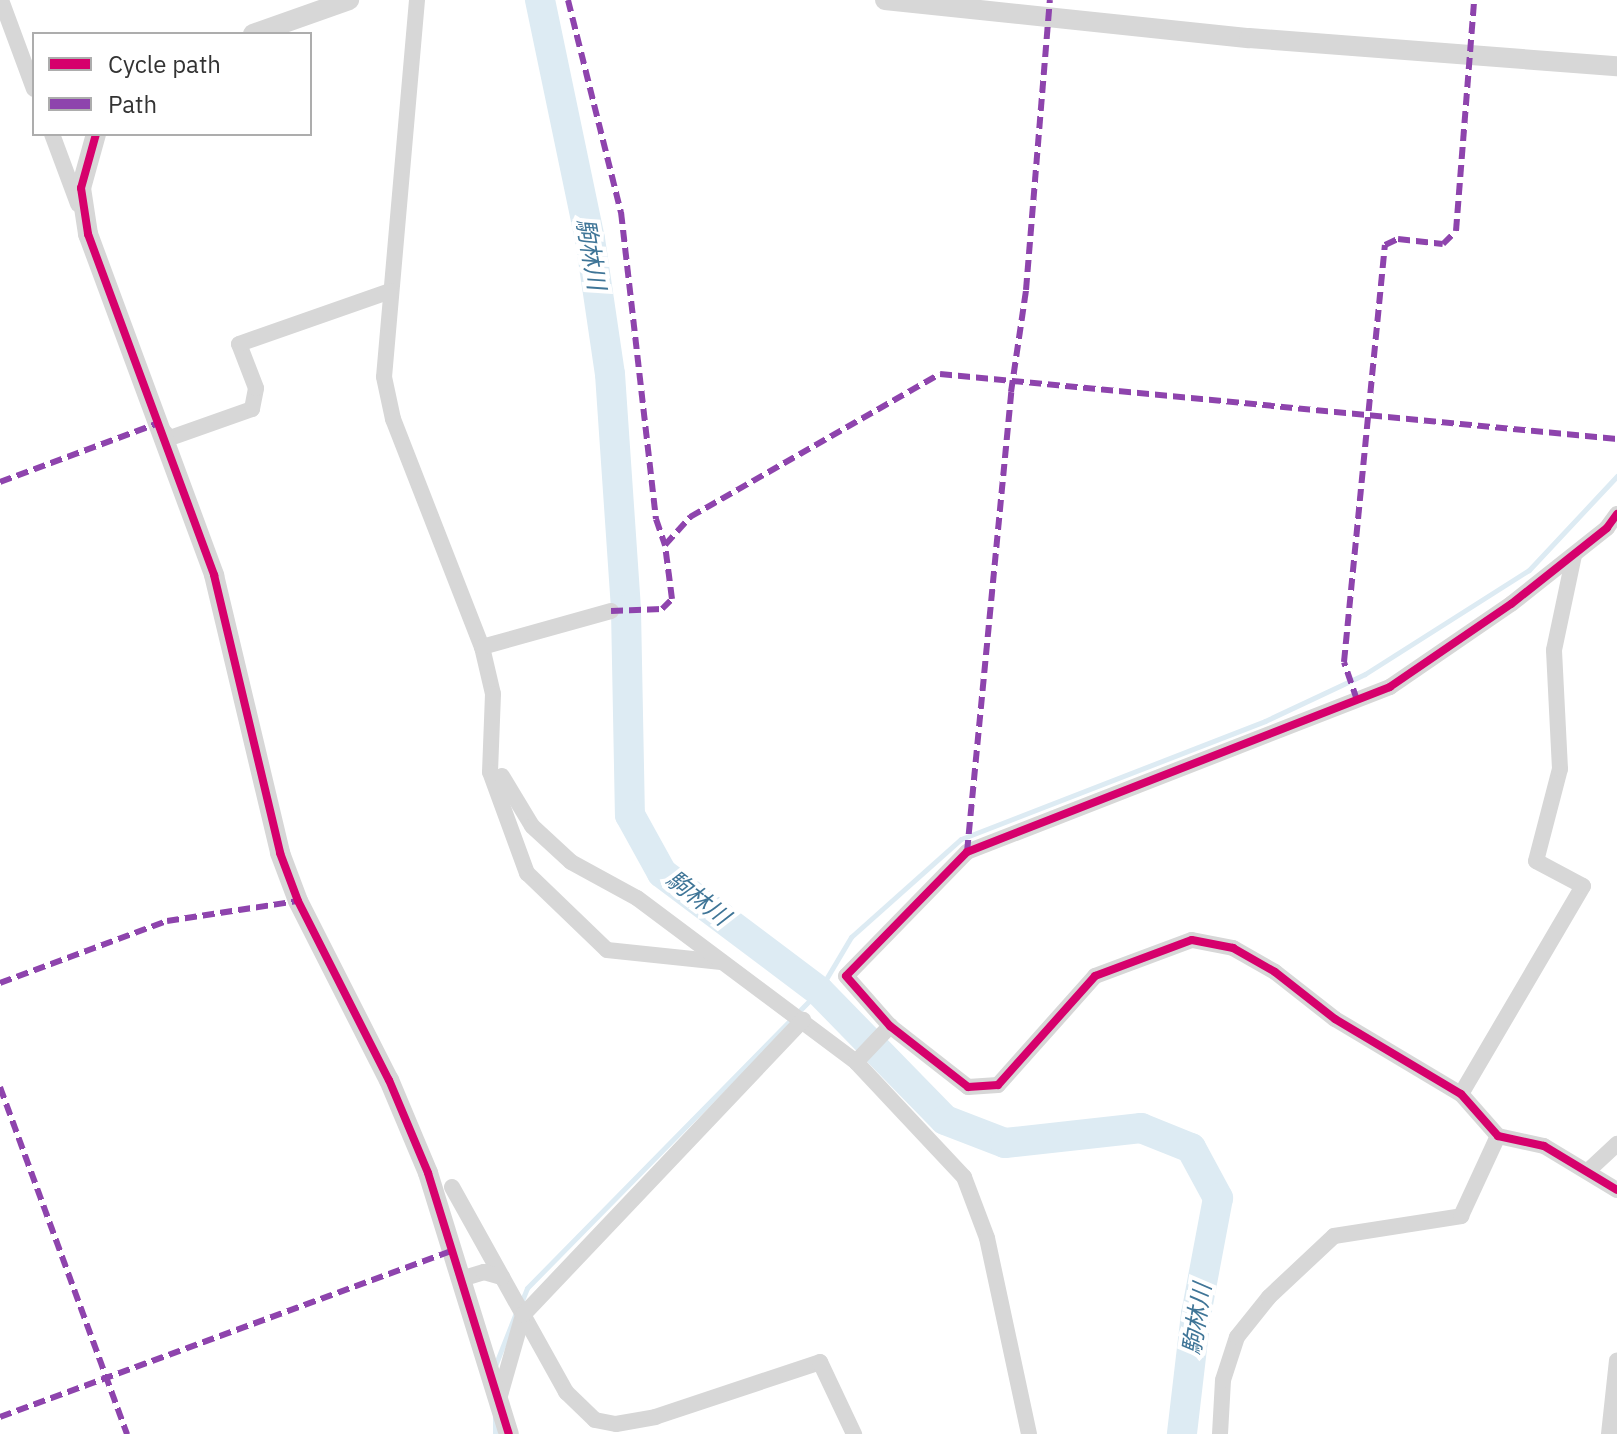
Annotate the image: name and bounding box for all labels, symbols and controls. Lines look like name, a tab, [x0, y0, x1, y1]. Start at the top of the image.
legend	[32, 32, 312, 136]
text: Cycle path	[108, 48, 221, 80]
text: Path	[108, 88, 157, 120]
water label: 駒林川	[571, 216, 611, 292]
water label: 駒林川	[661, 864, 735, 932]
water label: 駒林川	[1177, 1281, 1217, 1357]

